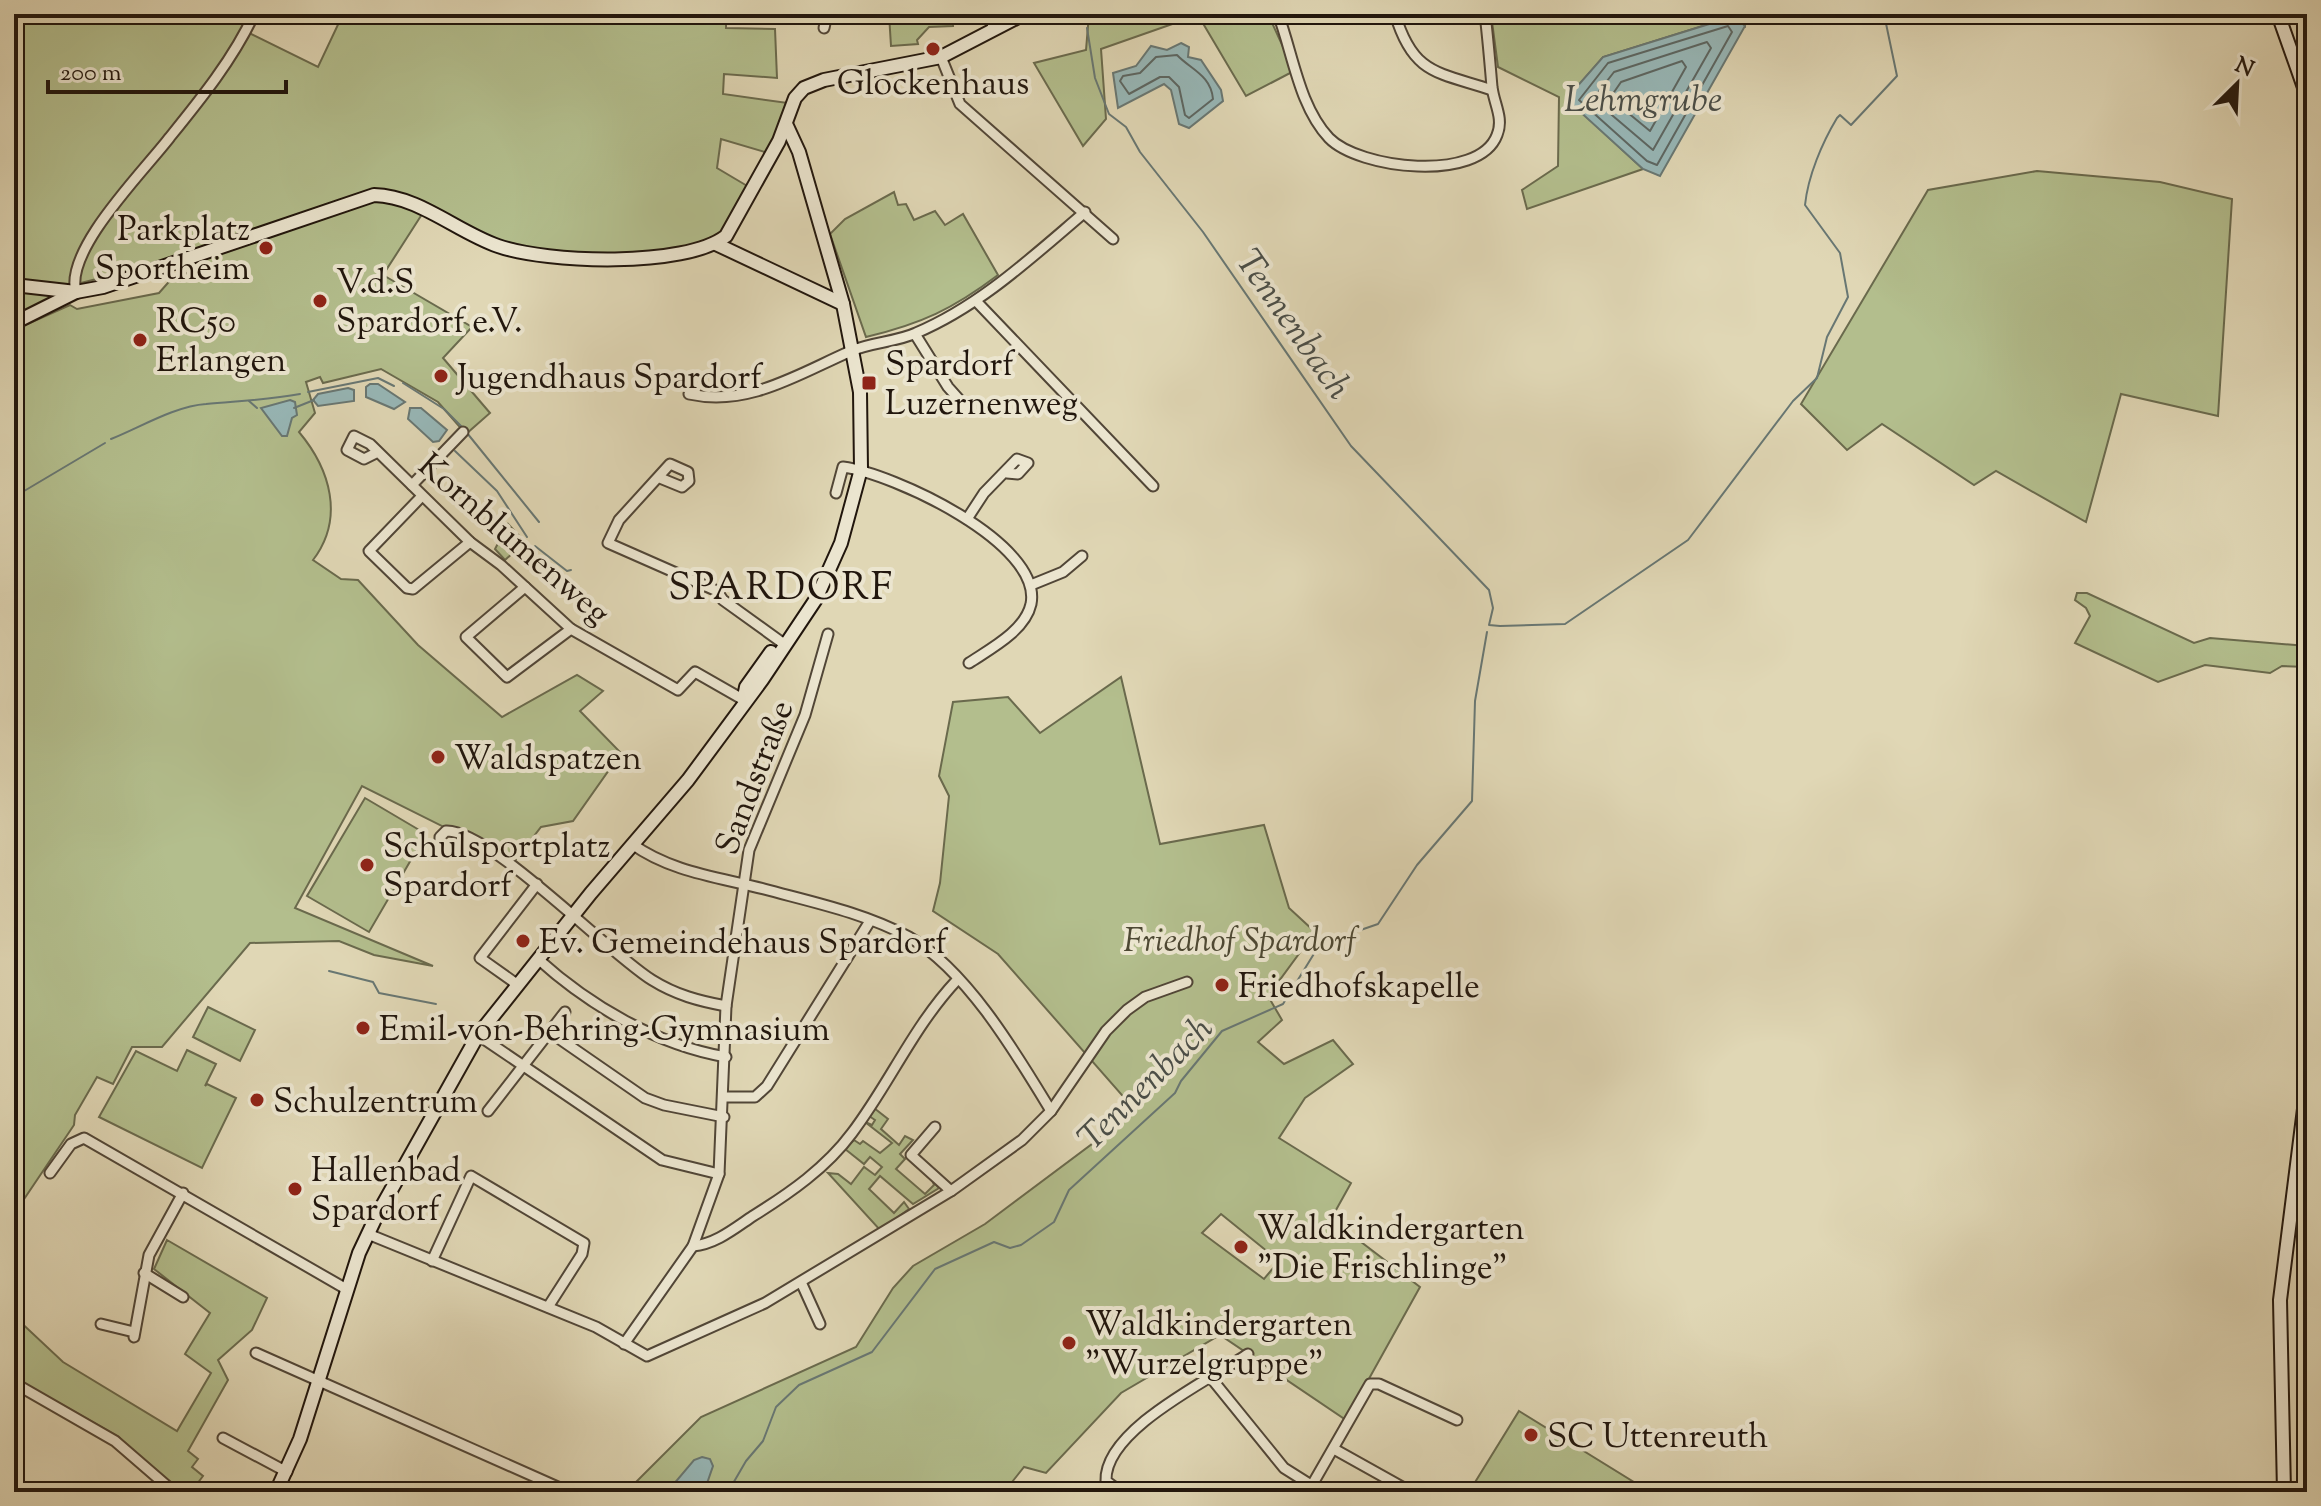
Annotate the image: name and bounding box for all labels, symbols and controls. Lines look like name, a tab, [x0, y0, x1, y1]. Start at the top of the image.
marker: Glockenhaus	[924, 40, 942, 58]
scale bar	[48, 44, 286, 94]
north arrow	[2197, 44, 2277, 124]
text: N	[2229, 50, 2259, 87]
text: 200 m	[60, 57, 122, 91]
place label: Glockenhaus	[837, 61, 1029, 110]
water label: Lehmgrube	[1564, 76, 1722, 128]
place label: Parkplatz Sportheim	[95, 207, 250, 295]
marker: Parkplatz Sportheim	[257, 239, 275, 257]
water label: Tennenbach	[1221, 240, 1363, 411]
place label: V.d.S Spardorf e.V.	[336, 260, 522, 348]
marker: V.d.S Spardorf e.V.	[311, 292, 329, 310]
place label: RC50 Erlangen	[156, 299, 286, 387]
marker: RC50 Erlangen	[131, 331, 149, 349]
place label: Spardorf Luzernenweg	[885, 342, 1078, 430]
place label: Jugendhaus Spardorf	[455, 355, 763, 404]
marker: Jugendhaus Spardorf	[432, 367, 450, 385]
marker: Spardorf Luzernenweg	[860, 374, 878, 392]
street label: Kornblumenweg	[406, 443, 620, 638]
district label: SPARDORF	[668, 563, 894, 617]
street label: Sandstraße	[704, 694, 808, 863]
place label: Waldspatzen	[454, 736, 642, 785]
marker: Waldspatzen	[429, 748, 447, 766]
place label: Schulsportplatz Spardorf	[383, 824, 610, 912]
marker: Schulsportplatz Spardorf	[358, 856, 376, 874]
park label: Friedhof Spardorf	[1123, 918, 1360, 967]
place label: Ev. Gemeindehaus Spardorf	[539, 920, 948, 969]
marker: Ev. Gemeindehaus Spardorf	[514, 932, 532, 950]
place label: Friedhofskapelle	[1238, 964, 1480, 1013]
marker: Friedhofskapelle	[1213, 976, 1231, 994]
water label: Tennenbach	[1067, 1005, 1227, 1164]
place label: Emil-von-Behring-Gymnasium	[379, 1007, 830, 1056]
marker: Emil-von-Behring-Gymnasium	[354, 1019, 372, 1037]
place label: Schulzentrum	[273, 1079, 478, 1128]
marker: Schulzentrum	[248, 1091, 266, 1109]
place label: Hallenbad Spardorf	[311, 1148, 461, 1236]
marker: Hallenbad Spardorf	[286, 1180, 304, 1198]
place label: Waldkindergarten "Die Frischlinge"	[1257, 1206, 1525, 1294]
marker: Waldkindergarten "Die Frischlinge"	[1232, 1238, 1250, 1256]
place label: Waldkindergarten "Wurzelgruppe"	[1085, 1302, 1353, 1390]
marker: Waldkindergarten "Wurzelgruppe"	[1060, 1334, 1078, 1352]
place label: SC Uttenreuth	[1547, 1414, 1768, 1463]
marker: SC Uttenreuth	[1522, 1426, 1540, 1444]

